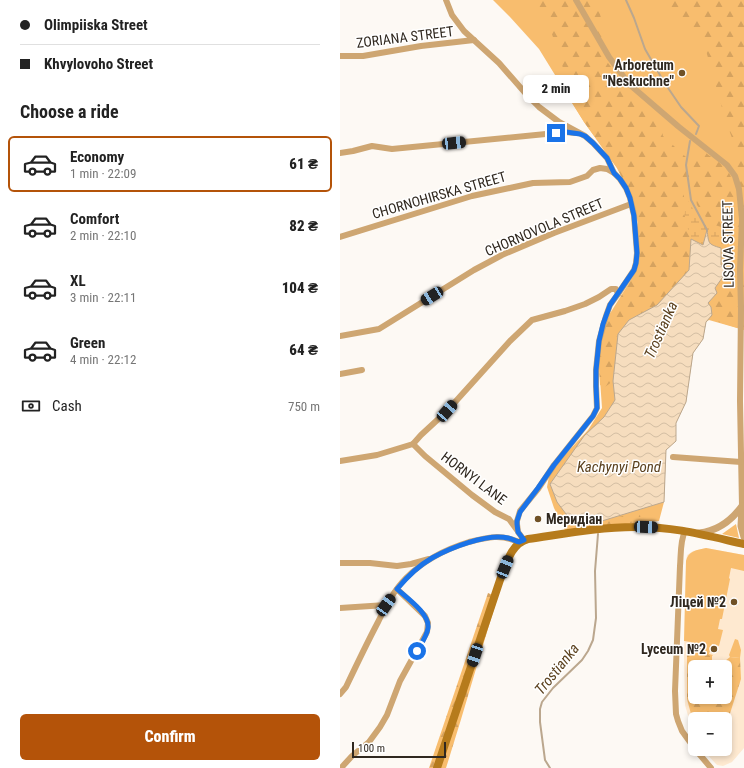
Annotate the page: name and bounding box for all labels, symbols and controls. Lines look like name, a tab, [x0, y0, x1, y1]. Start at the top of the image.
text: Olimpiiska Street	[44, 16, 148, 34]
street label: ZORIANA STREET	[355, 23, 455, 51]
text: Khvylovoho Street	[44, 55, 153, 73]
place label: Arboretum "Neskuchne"	[603, 57, 675, 89]
marker: Arboretum "Neskuchne"	[677, 68, 687, 78]
callout: 2 min	[523, 75, 589, 103]
text: 2 min	[542, 81, 570, 96]
text: Choose a ride	[20, 101, 119, 122]
route end	[547, 124, 565, 142]
car	[441, 136, 467, 150]
icon: car	[22, 146, 58, 182]
text: Economy	[70, 148, 124, 166]
text: 61 ₴	[289, 155, 318, 173]
text: 1 min · 22:09	[70, 166, 136, 181]
street label: CHORNOHIRSKA STREET	[370, 168, 508, 222]
street label: CHORNOVOLA STREET	[482, 195, 606, 259]
street label: LISOVA STREET	[719, 200, 737, 288]
icon: car	[22, 208, 58, 244]
text: Comfort	[70, 210, 119, 228]
text: 82 ₴	[289, 217, 318, 235]
text: 2 min · 22:10	[70, 228, 136, 243]
icon: car	[22, 270, 58, 306]
text: XL	[70, 272, 86, 290]
text: 104 ₴	[282, 279, 318, 297]
car	[419, 285, 445, 307]
text: 3 min · 22:11	[70, 290, 136, 305]
water label: Trostianka	[640, 299, 682, 361]
icon: car	[22, 332, 58, 368]
text: Green	[70, 334, 105, 352]
text: 64 ₴	[289, 341, 318, 359]
text: 4 min · 22:12	[70, 352, 136, 367]
icon: cash	[20, 395, 42, 417]
text: Cash	[52, 397, 82, 415]
car	[435, 398, 459, 424]
text: 750 m	[288, 399, 320, 414]
street label: HORNYI LANE	[438, 448, 510, 508]
water label: Kachynyi Pond	[577, 458, 662, 476]
place label: Меридіан	[546, 511, 602, 527]
marker: Меридіан	[533, 514, 543, 524]
car	[634, 521, 658, 533]
car	[495, 554, 515, 580]
car	[374, 592, 398, 618]
place label: Ліцей №2	[670, 594, 726, 610]
marker: Ліцей №2	[729, 597, 739, 607]
water label: Trostianka	[531, 640, 583, 698]
place label: Lyceum №2	[641, 641, 706, 657]
route start	[408, 642, 426, 660]
car	[466, 642, 484, 668]
marker: Lyceum №2	[709, 644, 719, 654]
map controls	[688, 660, 732, 756]
button: +	[688, 660, 732, 704]
button: −	[688, 712, 732, 756]
button: Confirm	[20, 714, 320, 760]
scale bar	[352, 740, 446, 759]
text: 100 m	[358, 742, 385, 755]

